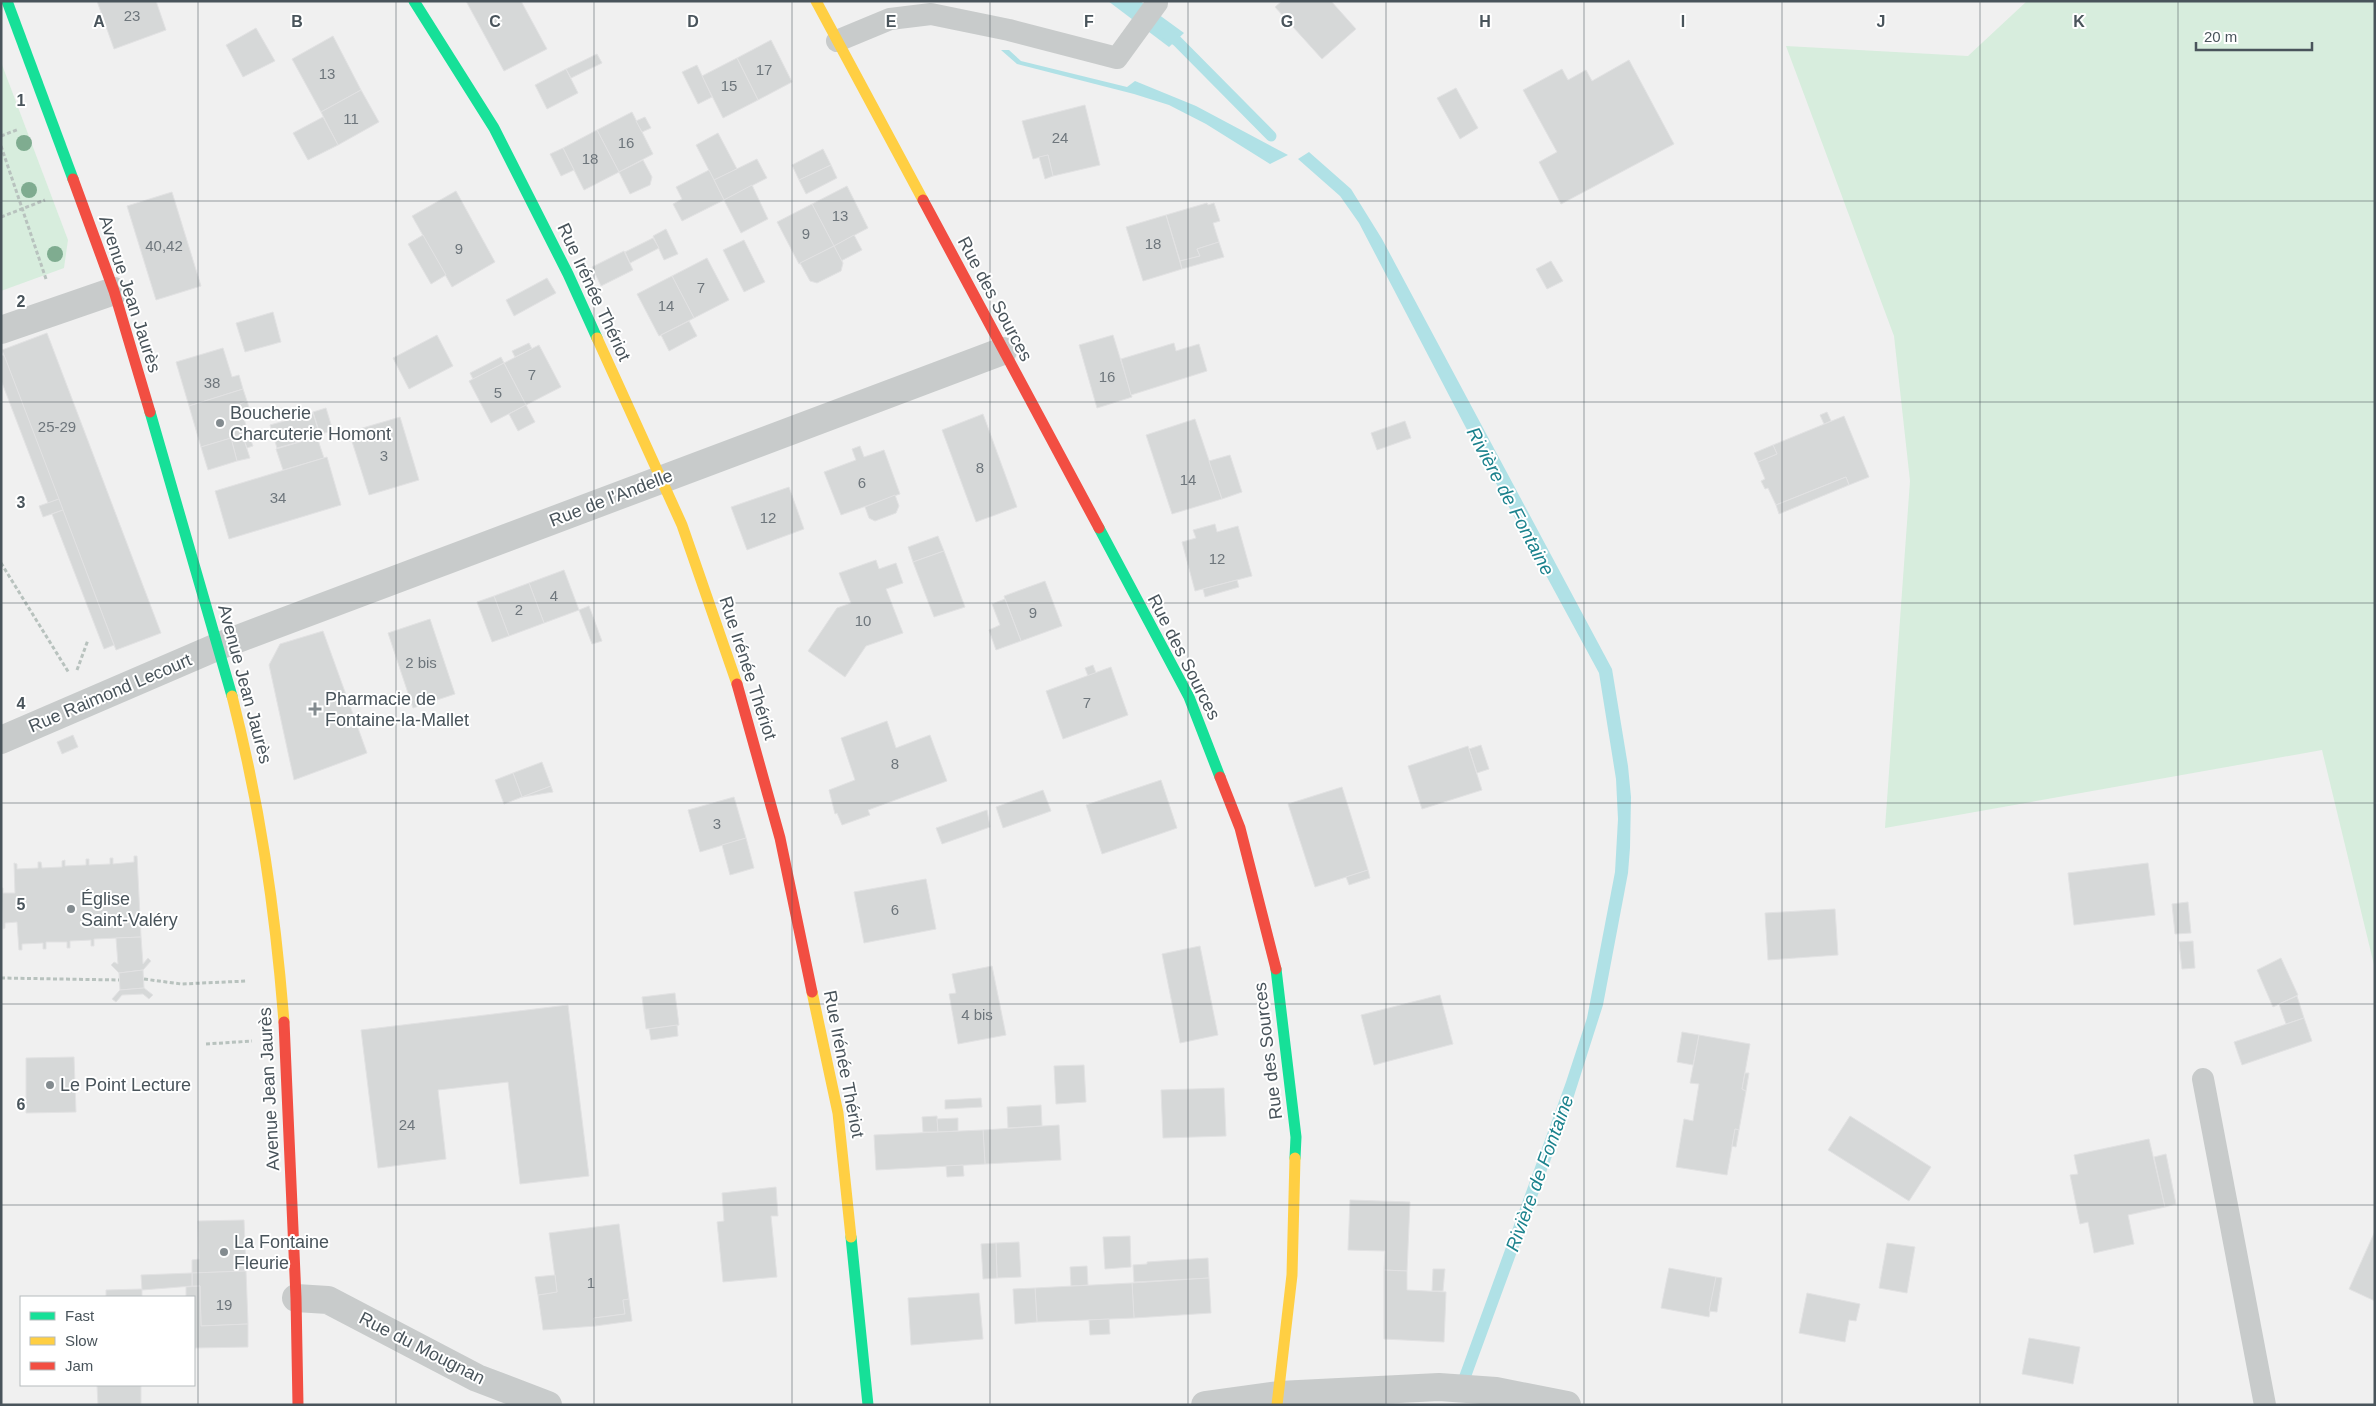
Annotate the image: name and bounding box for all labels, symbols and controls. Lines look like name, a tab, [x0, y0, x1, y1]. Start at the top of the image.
house number: 23	[124, 7, 140, 24]
text: A	[93, 13, 105, 30]
text: B	[291, 13, 303, 30]
text: C	[489, 13, 501, 30]
text: D	[687, 13, 699, 30]
text: E	[886, 13, 897, 30]
text: F	[1084, 13, 1094, 30]
text: G	[1281, 13, 1293, 30]
text: H	[1479, 13, 1491, 30]
text: I	[1681, 13, 1685, 30]
text: J	[1877, 13, 1885, 30]
text: K	[2073, 13, 2085, 30]
scale bar	[2196, 20, 2312, 52]
text: 20 m	[2204, 28, 2237, 45]
house number: 17	[756, 61, 772, 78]
house number: 13	[319, 65, 335, 82]
house number: 15	[721, 77, 737, 94]
text: 1	[17, 92, 26, 109]
house number: 11	[343, 110, 359, 127]
house number: 24	[1052, 129, 1068, 146]
house number: 16	[618, 134, 634, 151]
house number: 18	[582, 150, 598, 167]
house number: 13	[832, 207, 848, 224]
street label: Avenue Jean Jaurès	[95, 213, 165, 375]
street label: Rue Irénée Thériot	[553, 220, 635, 364]
house number: 9	[802, 225, 810, 242]
street label: Rue des Sources	[954, 233, 1036, 365]
house number: 18	[1145, 235, 1161, 252]
house number: 40,42	[145, 237, 183, 254]
house number: 9	[455, 240, 463, 257]
house number: 7	[697, 279, 705, 296]
text: 2	[17, 293, 26, 310]
house number: 14	[658, 297, 674, 314]
house number: 7	[528, 366, 536, 383]
house number: 16	[1099, 368, 1115, 385]
house number: 38	[204, 374, 220, 391]
house number: 5	[494, 384, 502, 401]
place label: Boucherie Charcuterie Homont	[230, 403, 391, 444]
marker: Boucherie Charcuterie Homont	[214, 417, 226, 429]
house number: 25-29	[38, 418, 76, 435]
water label: Rivière de Fontaine	[1463, 424, 1559, 579]
house number: 3	[380, 447, 388, 464]
house number: 8	[976, 459, 984, 476]
street label: Rue de l'Andelle	[546, 465, 676, 531]
house number: 14	[1180, 471, 1196, 488]
house number: 6	[858, 474, 866, 491]
house number: 34	[270, 489, 286, 506]
text: 3	[17, 494, 26, 511]
house number: 12	[760, 509, 776, 526]
house number: 12	[1209, 550, 1225, 567]
house number: 4	[550, 587, 558, 604]
street label: Rue des Sources	[1144, 591, 1224, 723]
street label: Rue Irénée Thériot	[715, 594, 781, 742]
house number: 2	[515, 601, 523, 618]
street label: Avenue Jean Jaurès	[214, 602, 276, 766]
house number: 9	[1029, 604, 1037, 621]
house number: 10	[855, 612, 871, 629]
street label: Rue Raimond Lecourt	[25, 650, 195, 736]
house number: 2 bis	[405, 654, 437, 671]
place label: Pharmacie de Fontaine-la-Mallet	[325, 689, 469, 730]
house number: 7	[1083, 694, 1091, 711]
text: 4	[17, 695, 26, 712]
marker: Pharmacie de Fontaine-la-Mallet	[309, 703, 321, 715]
house number: 8	[891, 755, 899, 772]
house number: 3	[713, 815, 721, 832]
place label: Église Saint-Valéry	[81, 889, 178, 930]
text: 5	[17, 896, 26, 913]
house number: 6	[891, 901, 899, 918]
marker: Église Saint-Valéry	[65, 903, 77, 915]
street label: Rue des Sources	[1250, 981, 1286, 1121]
street label: Rue Irénée Thériot	[820, 989, 868, 1139]
house number: 4 bis	[961, 1006, 993, 1023]
street label: Avenue Jean Jaurès	[255, 1007, 283, 1171]
place label: Le Point Lecture	[60, 1075, 191, 1095]
marker: Le Point Lecture	[44, 1079, 56, 1091]
water label: Rivière de Fontaine	[1501, 1092, 1578, 1254]
text: 6	[17, 1096, 26, 1113]
house number: 24	[399, 1116, 415, 1133]
place label: La Fontaine Fleurie	[234, 1232, 329, 1273]
marker: La Fontaine Fleurie	[218, 1246, 230, 1258]
house number: 1	[587, 1274, 595, 1291]
legend	[20, 1296, 195, 1386]
house number: 19	[216, 1296, 232, 1313]
text: Fast	[65, 1307, 95, 1324]
street label: Rue du Mougnan	[356, 1308, 488, 1388]
text: Slow	[65, 1332, 98, 1349]
text: Jam	[65, 1357, 93, 1374]

